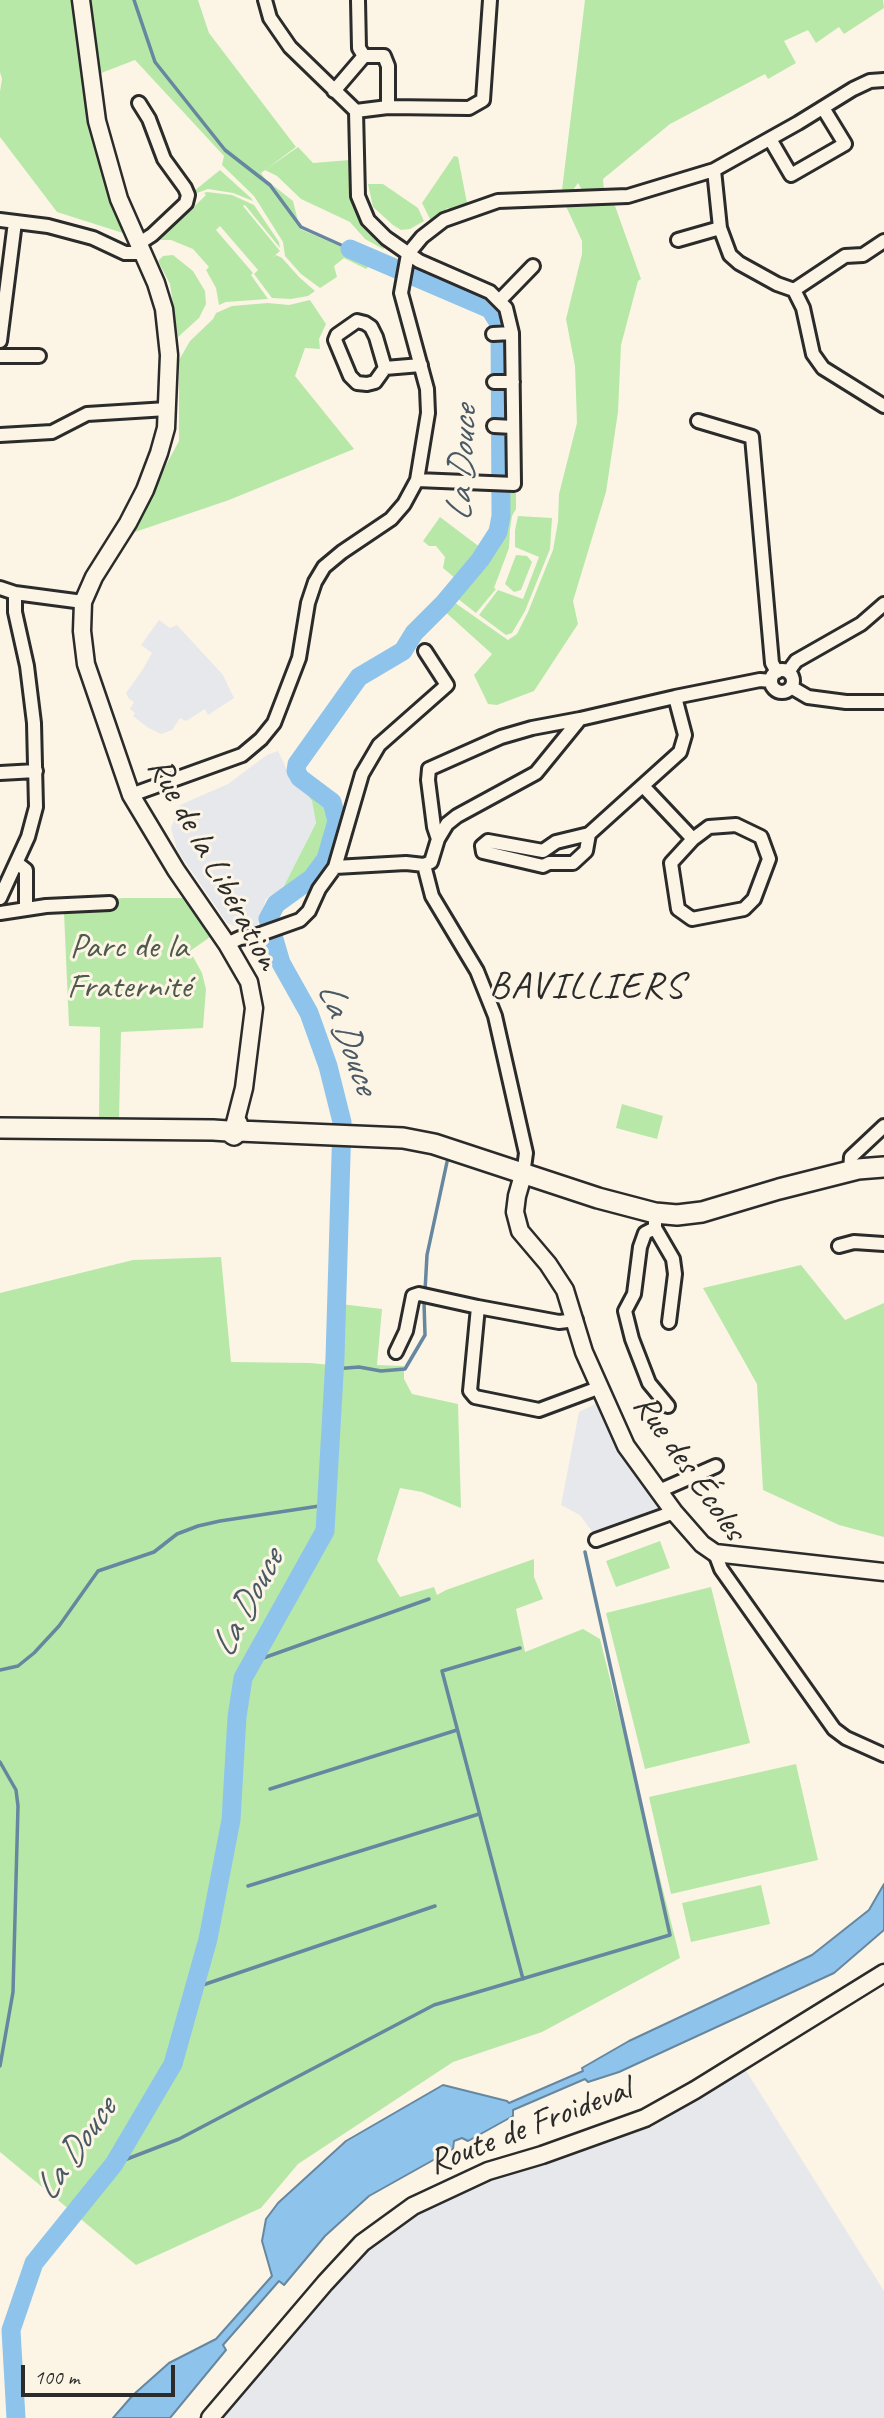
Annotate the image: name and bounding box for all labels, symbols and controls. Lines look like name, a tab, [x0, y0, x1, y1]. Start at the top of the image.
water label: La Douce	[438, 406, 488, 522]
street label: Rue de la Libération	[137, 751, 289, 977]
park label: Parc de la Fraternité	[67, 927, 191, 1009]
district label: BAVILLIERS	[490, 964, 684, 1010]
water label: La Douce	[307, 977, 387, 1099]
street label: Rue des Écoles	[623, 1387, 755, 1549]
water label: La Douce	[202, 1543, 294, 1665]
street label: Route de Froideval	[423, 2069, 637, 2185]
water label: La Douce	[25, 2090, 127, 2210]
scale bar	[24, 2352, 178, 2396]
text: 100 m	[34, 2364, 79, 2390]

